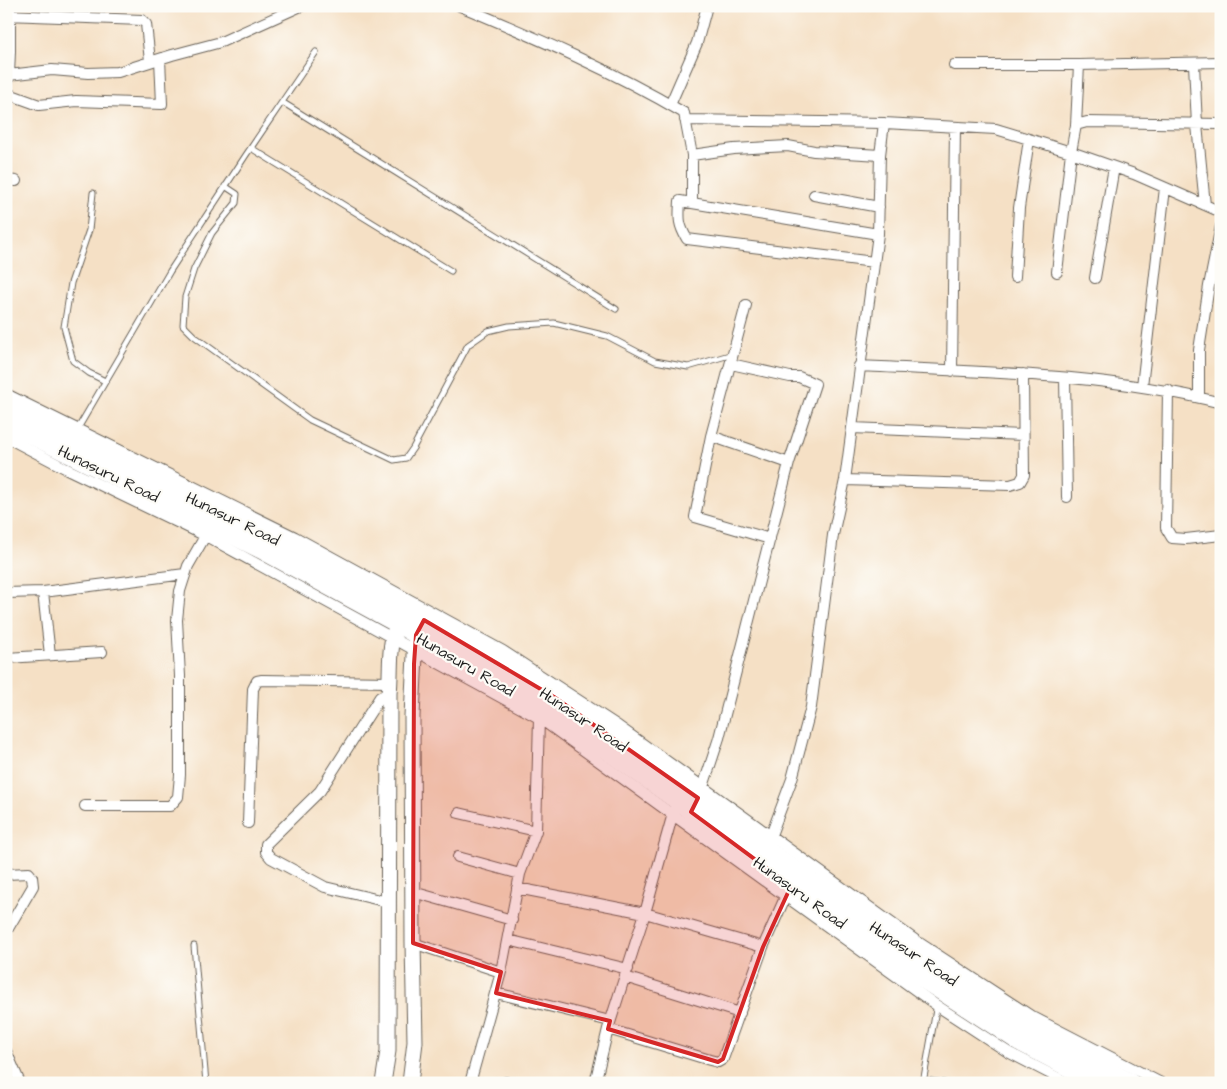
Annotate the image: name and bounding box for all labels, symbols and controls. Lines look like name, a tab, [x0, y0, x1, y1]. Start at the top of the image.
street label: Hunasuru Road	[54, 440, 163, 508]
street label: Hunasur Road	[182, 487, 283, 551]
street label: Hunasuru Road	[412, 628, 519, 702]
street label: Hunasur Road	[535, 682, 632, 757]
street label: Hunasuru Road	[748, 852, 850, 934]
street label: Hunasur Road	[865, 916, 962, 991]

